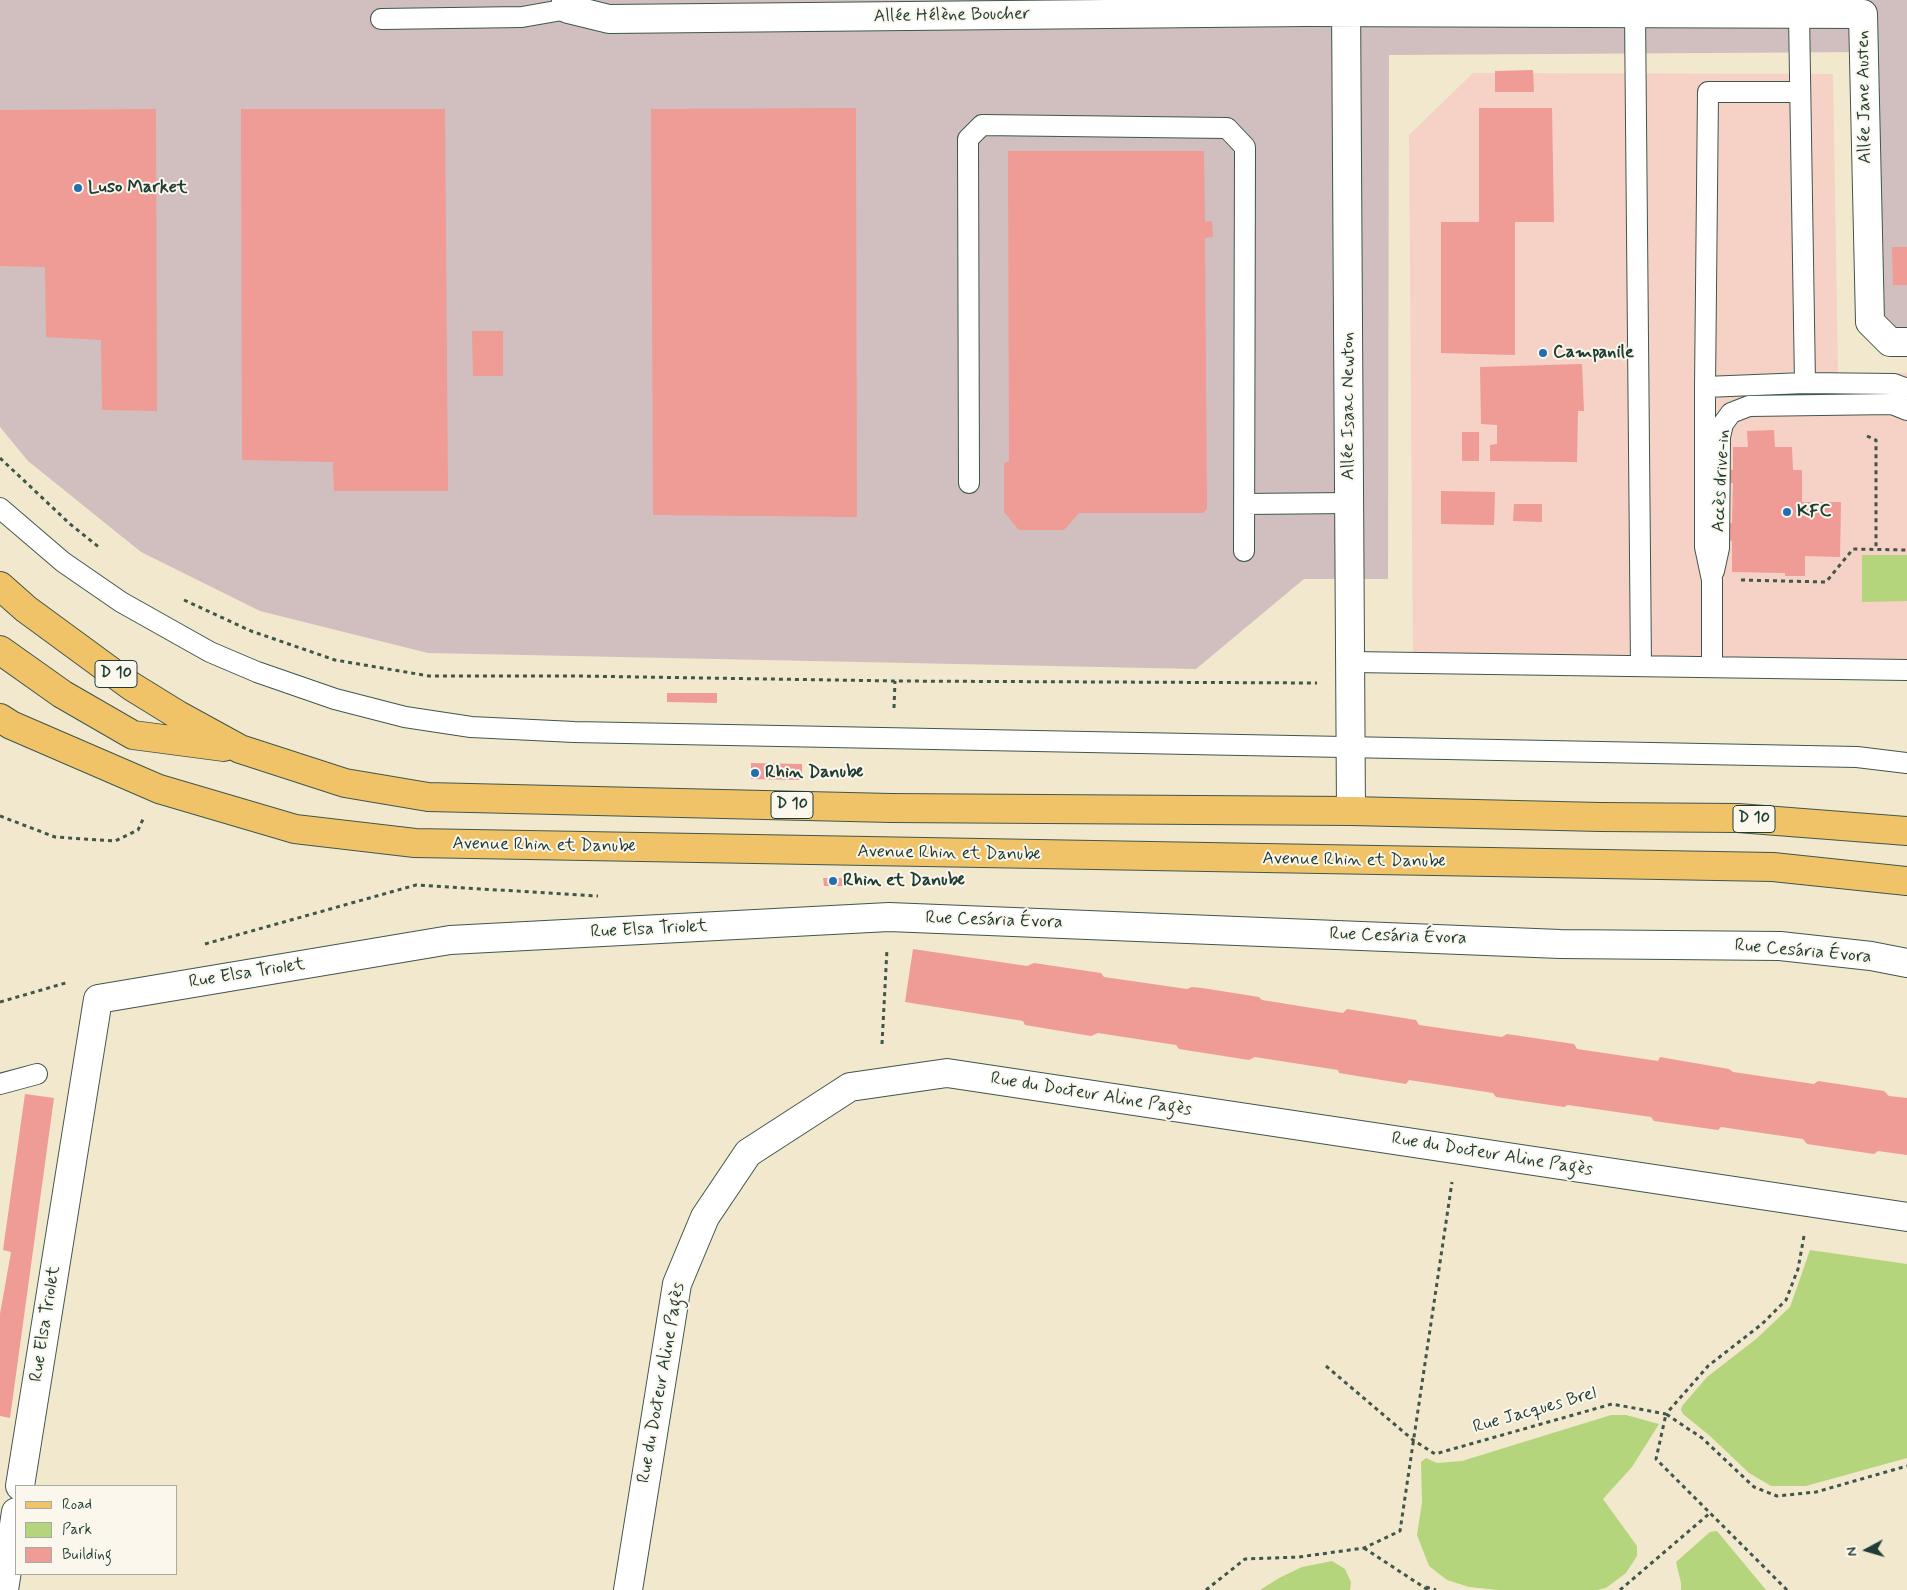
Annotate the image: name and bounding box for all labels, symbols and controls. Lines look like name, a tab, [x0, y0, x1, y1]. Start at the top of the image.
street label: Allée Hélène Boucher	[873, 4, 1031, 28]
street label: Allée Jane Austen	[1853, 30, 1877, 164]
place label: Luso Market	[88, 177, 187, 199]
marker: Luso Market	[72, 182, 84, 194]
street label: Allée Isaac Newton	[1338, 332, 1360, 480]
place label: Campanile	[1553, 342, 1634, 364]
marker: Campanile	[1537, 347, 1549, 359]
street label: Accès drive-in	[1709, 429, 1735, 533]
place label: KFC	[1797, 501, 1831, 523]
marker: KFC	[1781, 506, 1793, 518]
road number: D 10	[95, 661, 137, 688]
place label: Rhin Danube	[765, 762, 863, 784]
marker: Rhin Danube	[749, 767, 761, 779]
road number: D 10	[771, 792, 813, 818]
road number: D 10	[1733, 806, 1775, 832]
street label: Avenue Rhin et Danube	[452, 834, 636, 858]
street label: Avenue Rhin et Danube	[857, 842, 1041, 866]
street label: Avenue Rhin et Danube	[1262, 849, 1446, 873]
place label: Rhin et Danube	[843, 870, 965, 892]
marker: Rhin et Danube	[827, 875, 839, 887]
street label: Rue Cesária Évora	[925, 908, 1063, 934]
street label: Rue Elsa Triolet	[590, 916, 708, 944]
street label: Rue Cesária Évora	[1329, 924, 1467, 950]
street label: Rue Cesária Évora	[1734, 935, 1872, 969]
street label: Rue Elsa Triolet	[187, 954, 307, 994]
street label: Rue du Docteur Aline Pagès	[989, 1068, 1193, 1122]
street label: Rue du Docteur Aline Pagès	[1390, 1128, 1594, 1182]
street label: Rue Elsa Triolet	[26, 1264, 66, 1384]
street label: Rue du Docteur Aline Pagès	[634, 1281, 690, 1485]
street label: Rue Jacques Brel	[1471, 1383, 1599, 1439]
legend	[15, 1485, 178, 1575]
text: Road	[62, 1495, 92, 1515]
text: Park	[62, 1520, 92, 1540]
north arrow	[1842, 1525, 1892, 1575]
text: Building	[62, 1545, 112, 1565]
text: N	[1843, 1546, 1862, 1557]

